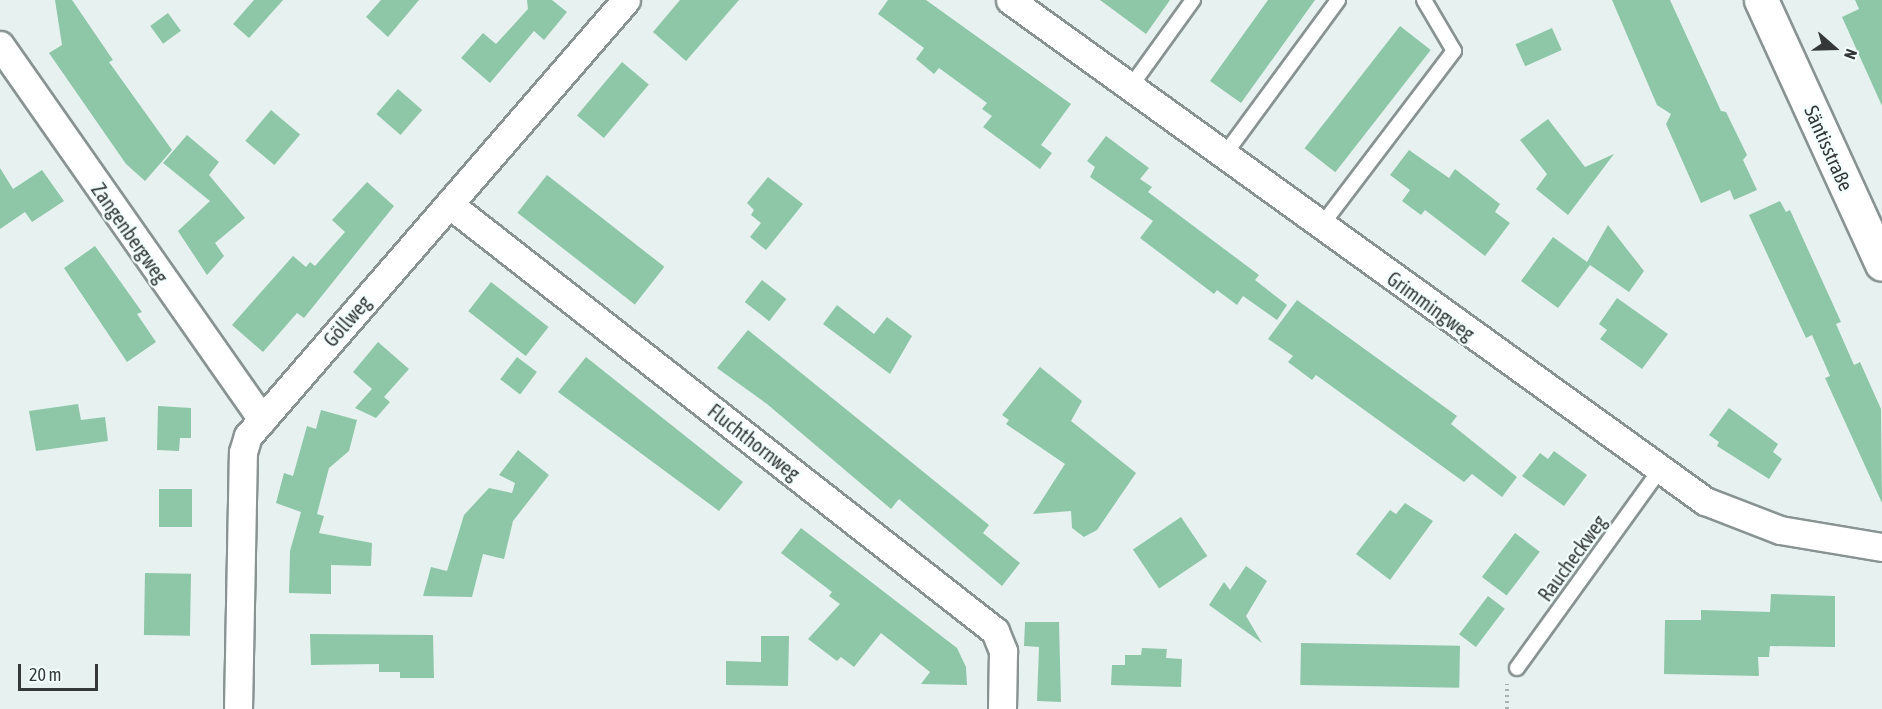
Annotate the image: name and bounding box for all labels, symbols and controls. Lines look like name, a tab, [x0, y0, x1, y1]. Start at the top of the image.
north arrow	[1804, 18, 1864, 78]
text: N	[1841, 47, 1861, 62]
street label: Säntisstraße	[1800, 102, 1858, 194]
street label: Zangenbergweg	[87, 178, 173, 288]
street label: Grimmingweg	[1383, 266, 1479, 346]
street label: Göllweg	[318, 291, 376, 351]
street label: Fluchthornweg	[703, 399, 805, 485]
street label: Raucheckweg	[1533, 510, 1611, 606]
scale bar	[21, 652, 100, 690]
text: 20 m	[29, 664, 61, 685]

